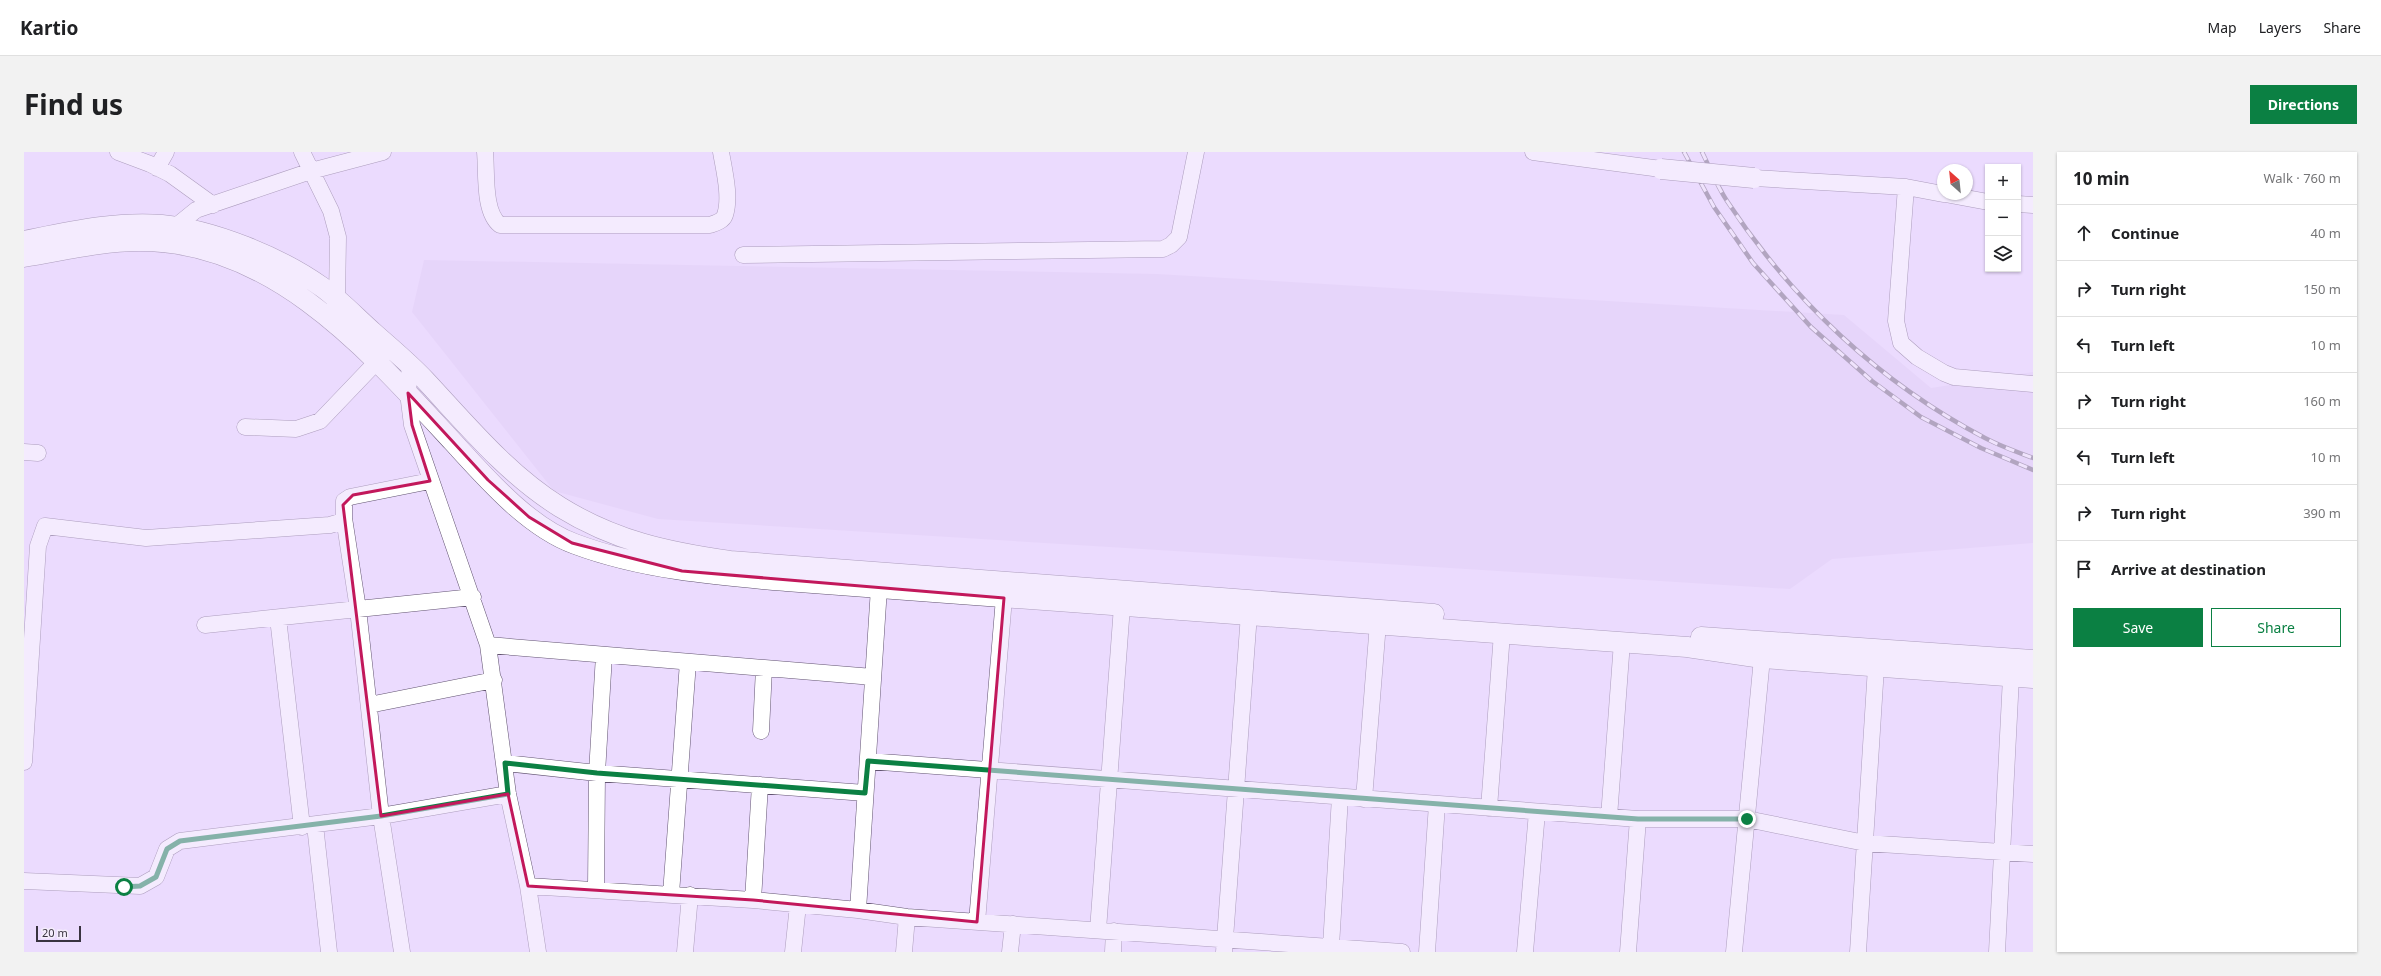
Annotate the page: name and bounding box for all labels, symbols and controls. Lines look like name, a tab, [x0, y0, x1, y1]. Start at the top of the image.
text: Kartio	[20, 15, 78, 41]
text: Map	[2208, 18, 2237, 37]
text: Layers	[2259, 18, 2301, 37]
text: Share	[2323, 18, 2361, 37]
text: Find us	[24, 85, 123, 123]
button: Directions	[2250, 85, 2357, 124]
north arrow	[1937, 164, 1973, 200]
map controls	[1985, 164, 2021, 272]
button: +	[1985, 164, 2021, 200]
text: 10 min	[2073, 167, 2130, 190]
text: Walk · 760 m	[2263, 169, 2341, 187]
button: −	[1985, 200, 2021, 236]
icon: ahead	[2073, 222, 2095, 244]
text: Continue	[2111, 223, 2179, 243]
text: 40 m	[2311, 224, 2341, 242]
button: layers	[1985, 236, 2021, 272]
icon: right	[2073, 278, 2095, 300]
text: Turn right	[2111, 279, 2186, 299]
text: 150 m	[2303, 280, 2341, 298]
icon: left	[2073, 334, 2095, 356]
text: Turn left	[2111, 335, 2175, 355]
text: 10 m	[2311, 336, 2341, 354]
icon: right	[2073, 390, 2095, 412]
text: Turn right	[2111, 391, 2186, 411]
text: 160 m	[2303, 392, 2341, 410]
icon: left	[2073, 446, 2095, 468]
text: Turn left	[2111, 447, 2175, 467]
text: 10 m	[2311, 448, 2341, 466]
icon: right	[2073, 502, 2095, 524]
text: Turn right	[2111, 503, 2186, 523]
text: 390 m	[2303, 504, 2341, 522]
icon: arrive	[2073, 558, 2095, 580]
text: Arrive at destination	[2111, 559, 2266, 579]
button: Save	[2073, 608, 2203, 647]
button: Share	[2211, 608, 2341, 647]
route end	[1738, 810, 1756, 828]
route start	[115, 878, 133, 896]
scale bar	[36, 924, 81, 943]
text: 20 m	[42, 925, 68, 940]

